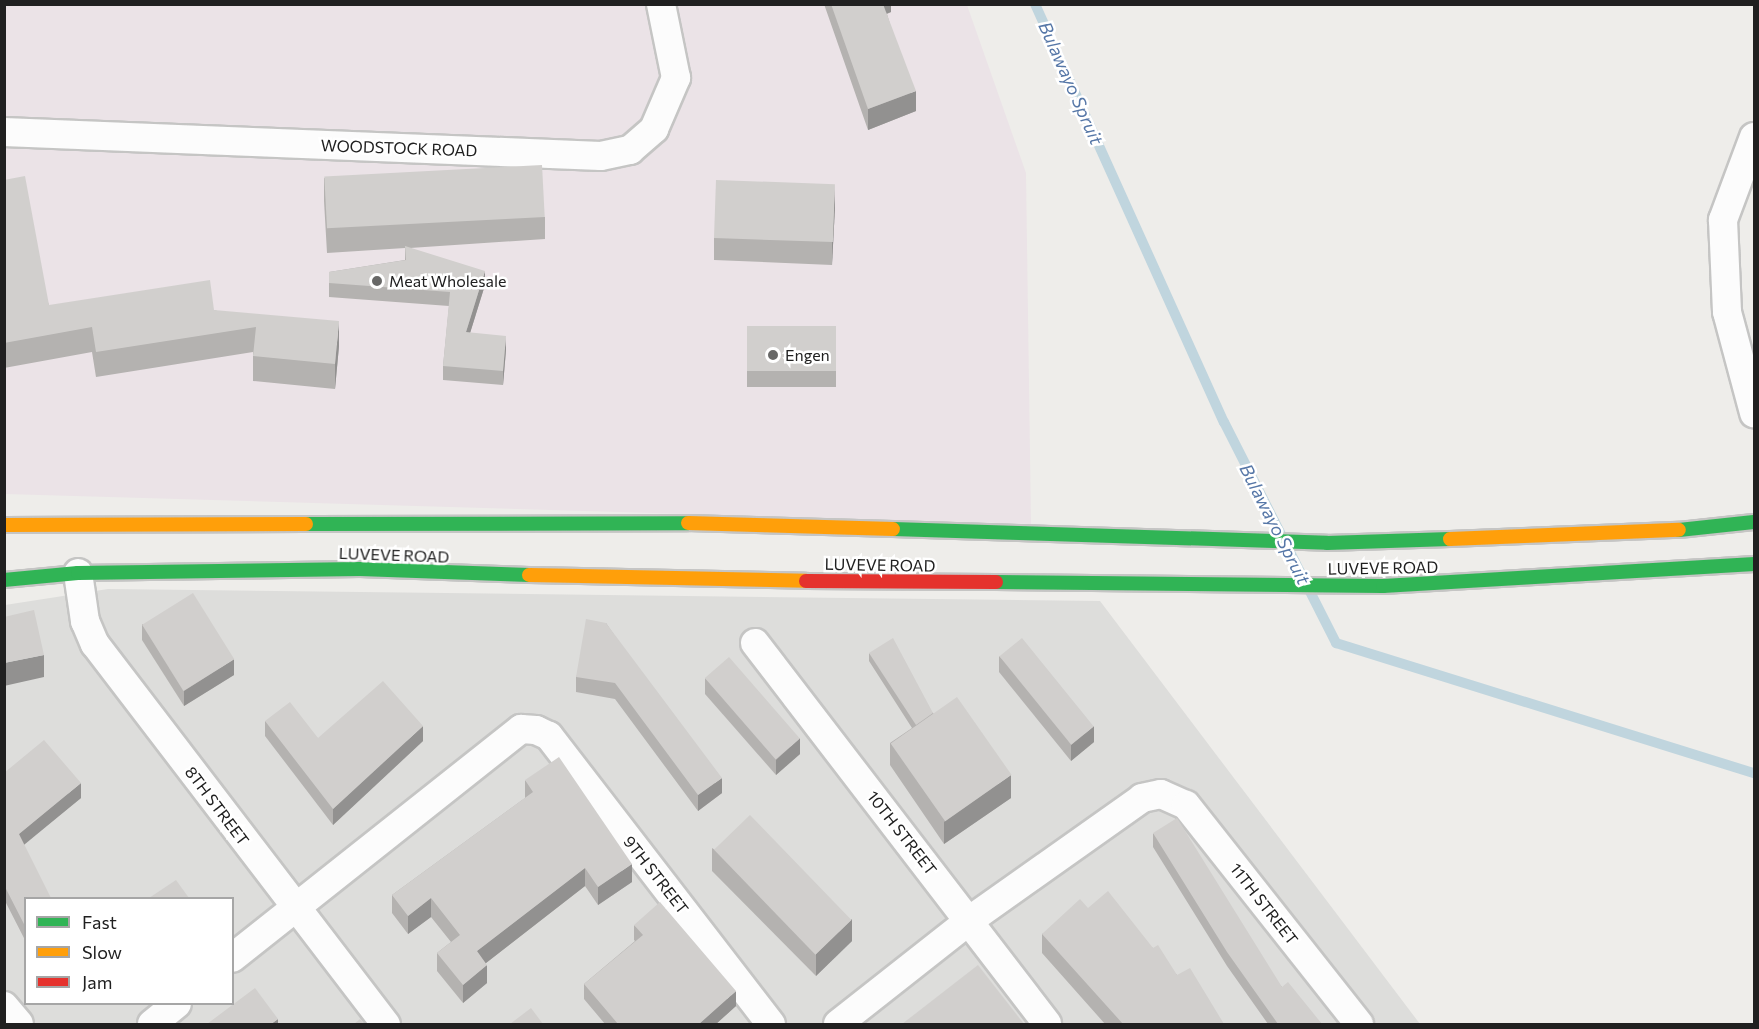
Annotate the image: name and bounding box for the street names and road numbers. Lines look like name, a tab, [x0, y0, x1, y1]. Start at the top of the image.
street label: WOODSTOCK ROAD	[320, 136, 478, 160]
street label: LUVEVE ROAD	[338, 543, 450, 567]
street label: LUVEVE ROAD	[825, 554, 935, 576]
street label: LUVEVE ROAD	[1328, 557, 1438, 579]
street label: 8TH STREET	[181, 763, 253, 849]
street label: 10TH STREET	[863, 787, 941, 879]
street label: 9TH STREET	[620, 832, 692, 918]
street label: 11TH STREET	[1226, 859, 1302, 949]

